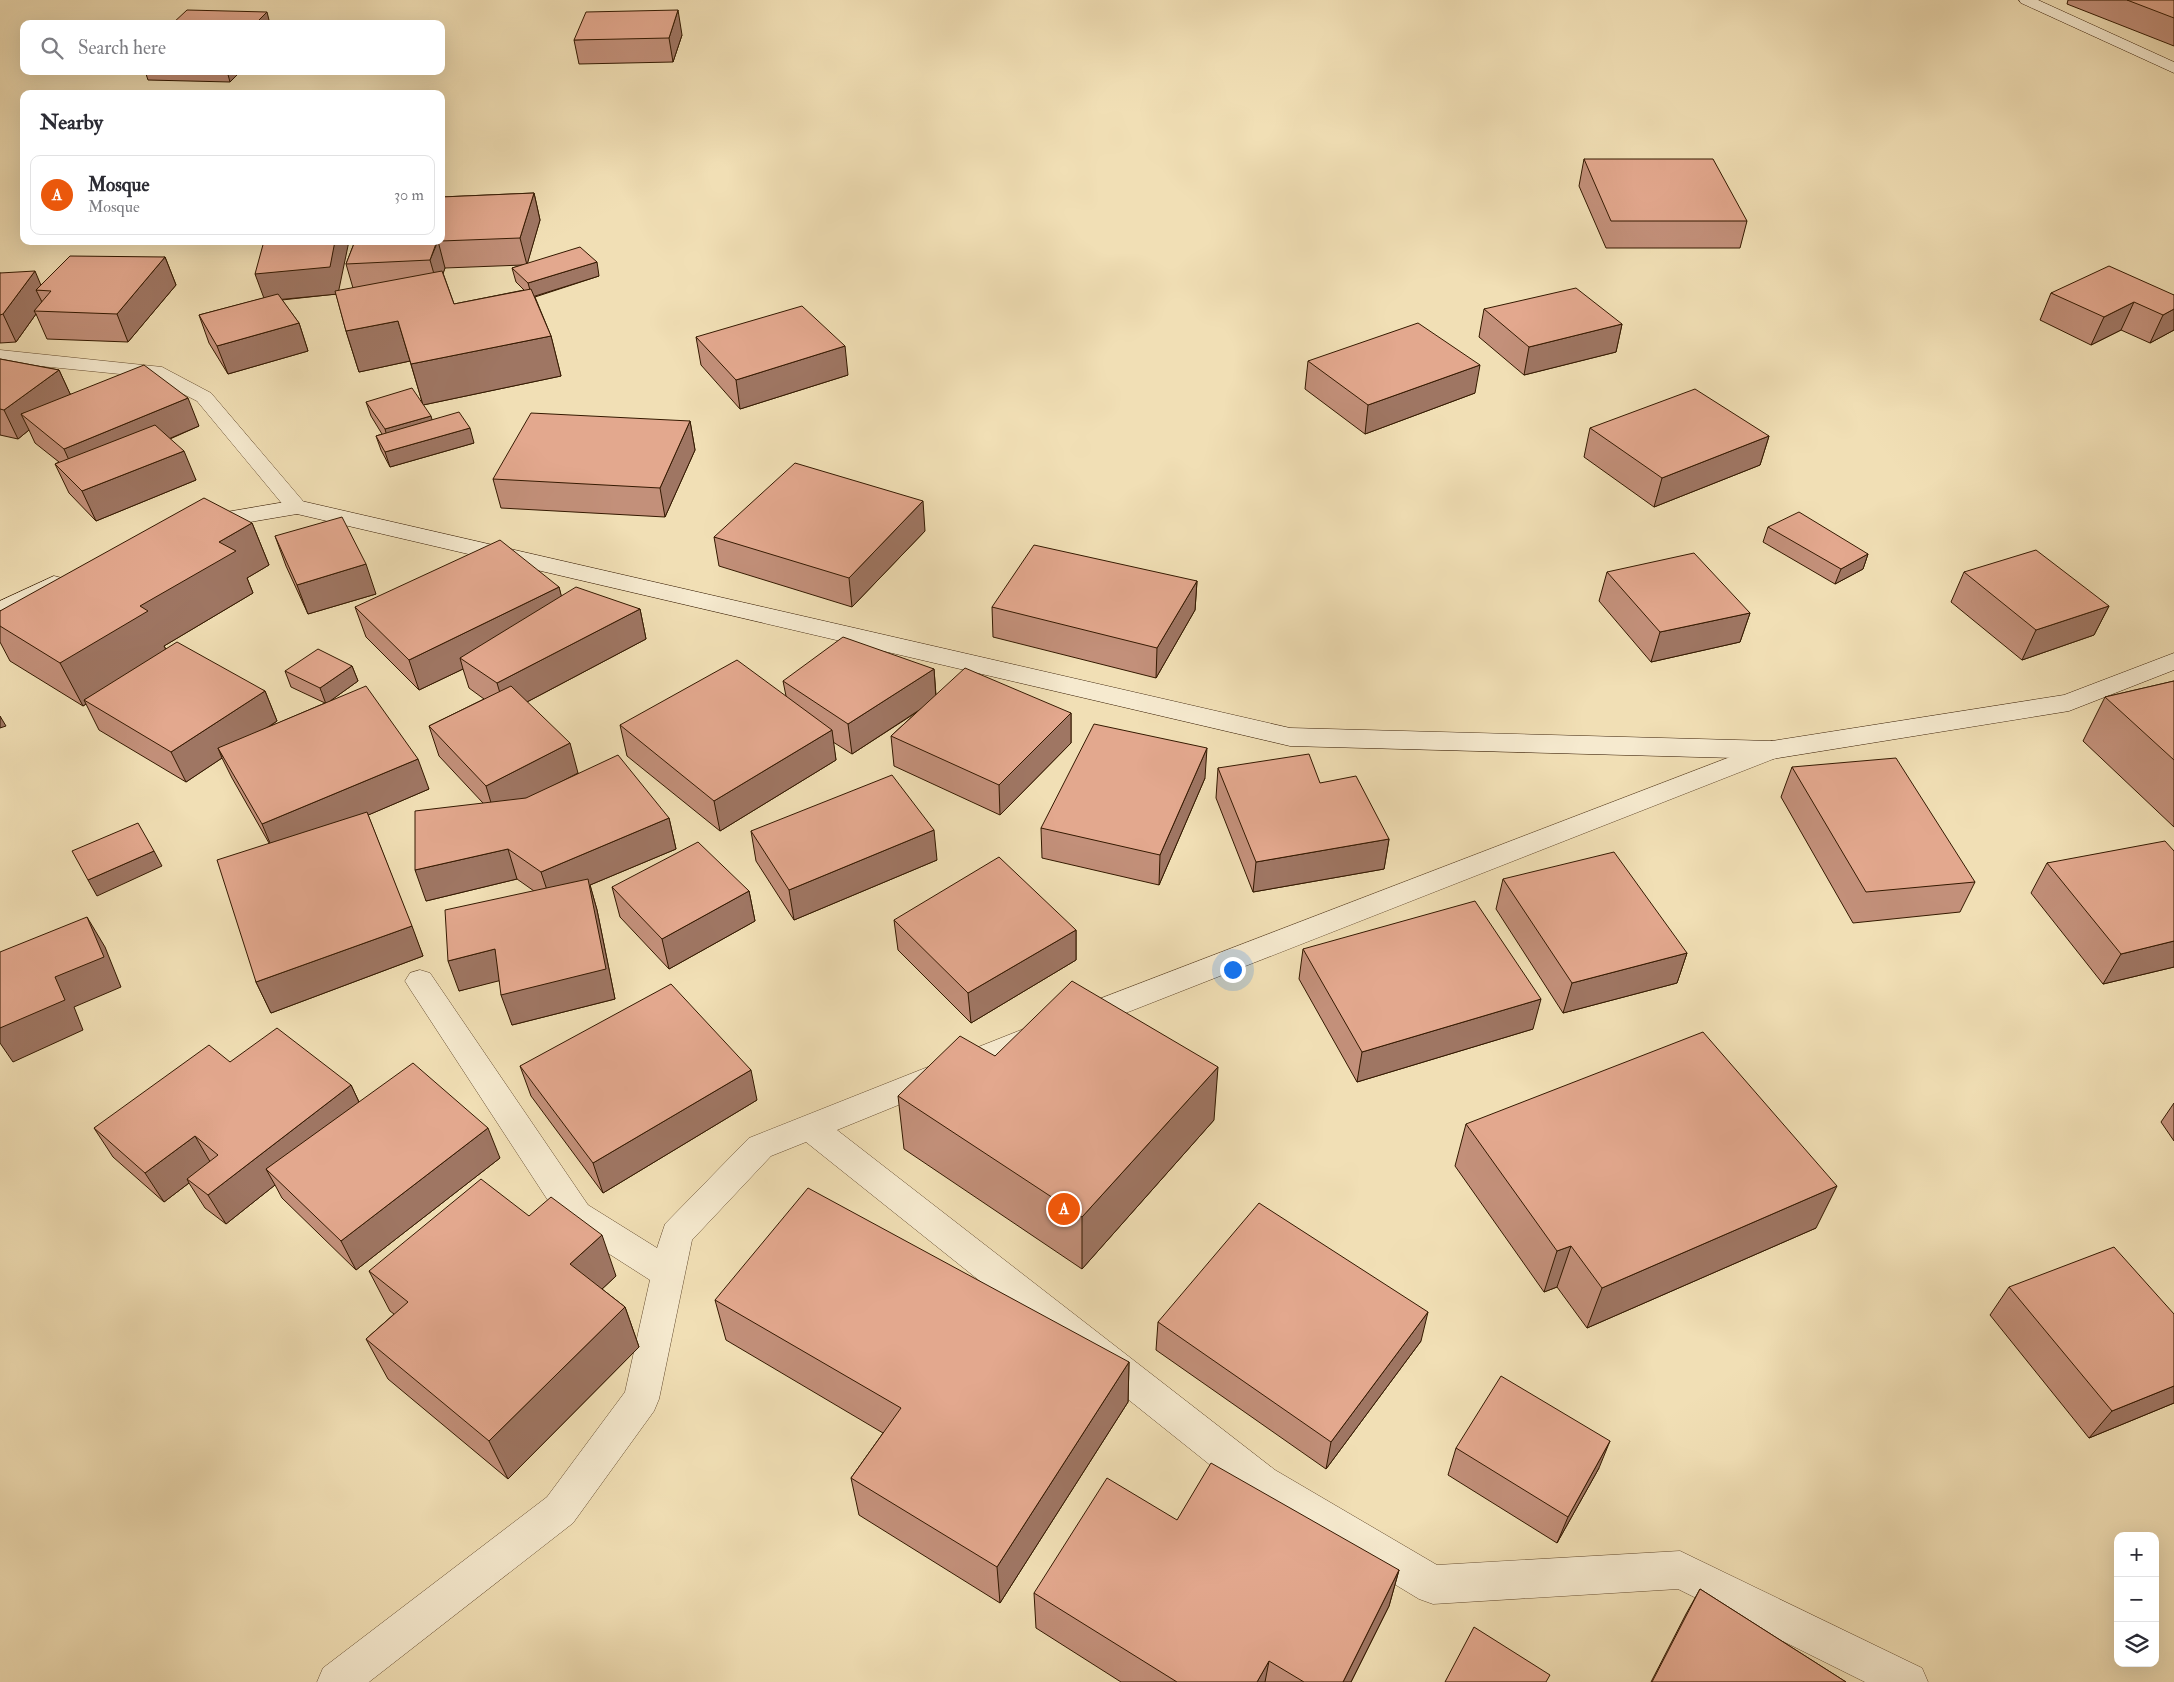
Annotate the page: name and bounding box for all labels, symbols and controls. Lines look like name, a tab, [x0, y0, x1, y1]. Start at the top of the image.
search box	[20, 20, 445, 75]
icon: search	[38, 34, 66, 62]
text: Search here	[78, 36, 166, 60]
text: Nearby	[40, 109, 103, 136]
text: Mosque	[88, 173, 149, 197]
text: A	[52, 185, 62, 205]
text: 30 m	[394, 185, 424, 205]
text: Mosque	[88, 197, 140, 217]
your location	[1220, 957, 1246, 983]
pin: A	[1048, 1190, 1080, 1228]
map controls	[2114, 1532, 2159, 1667]
button: +	[2114, 1532, 2159, 1577]
button: −	[2114, 1577, 2159, 1622]
button: layers	[2114, 1622, 2159, 1667]

